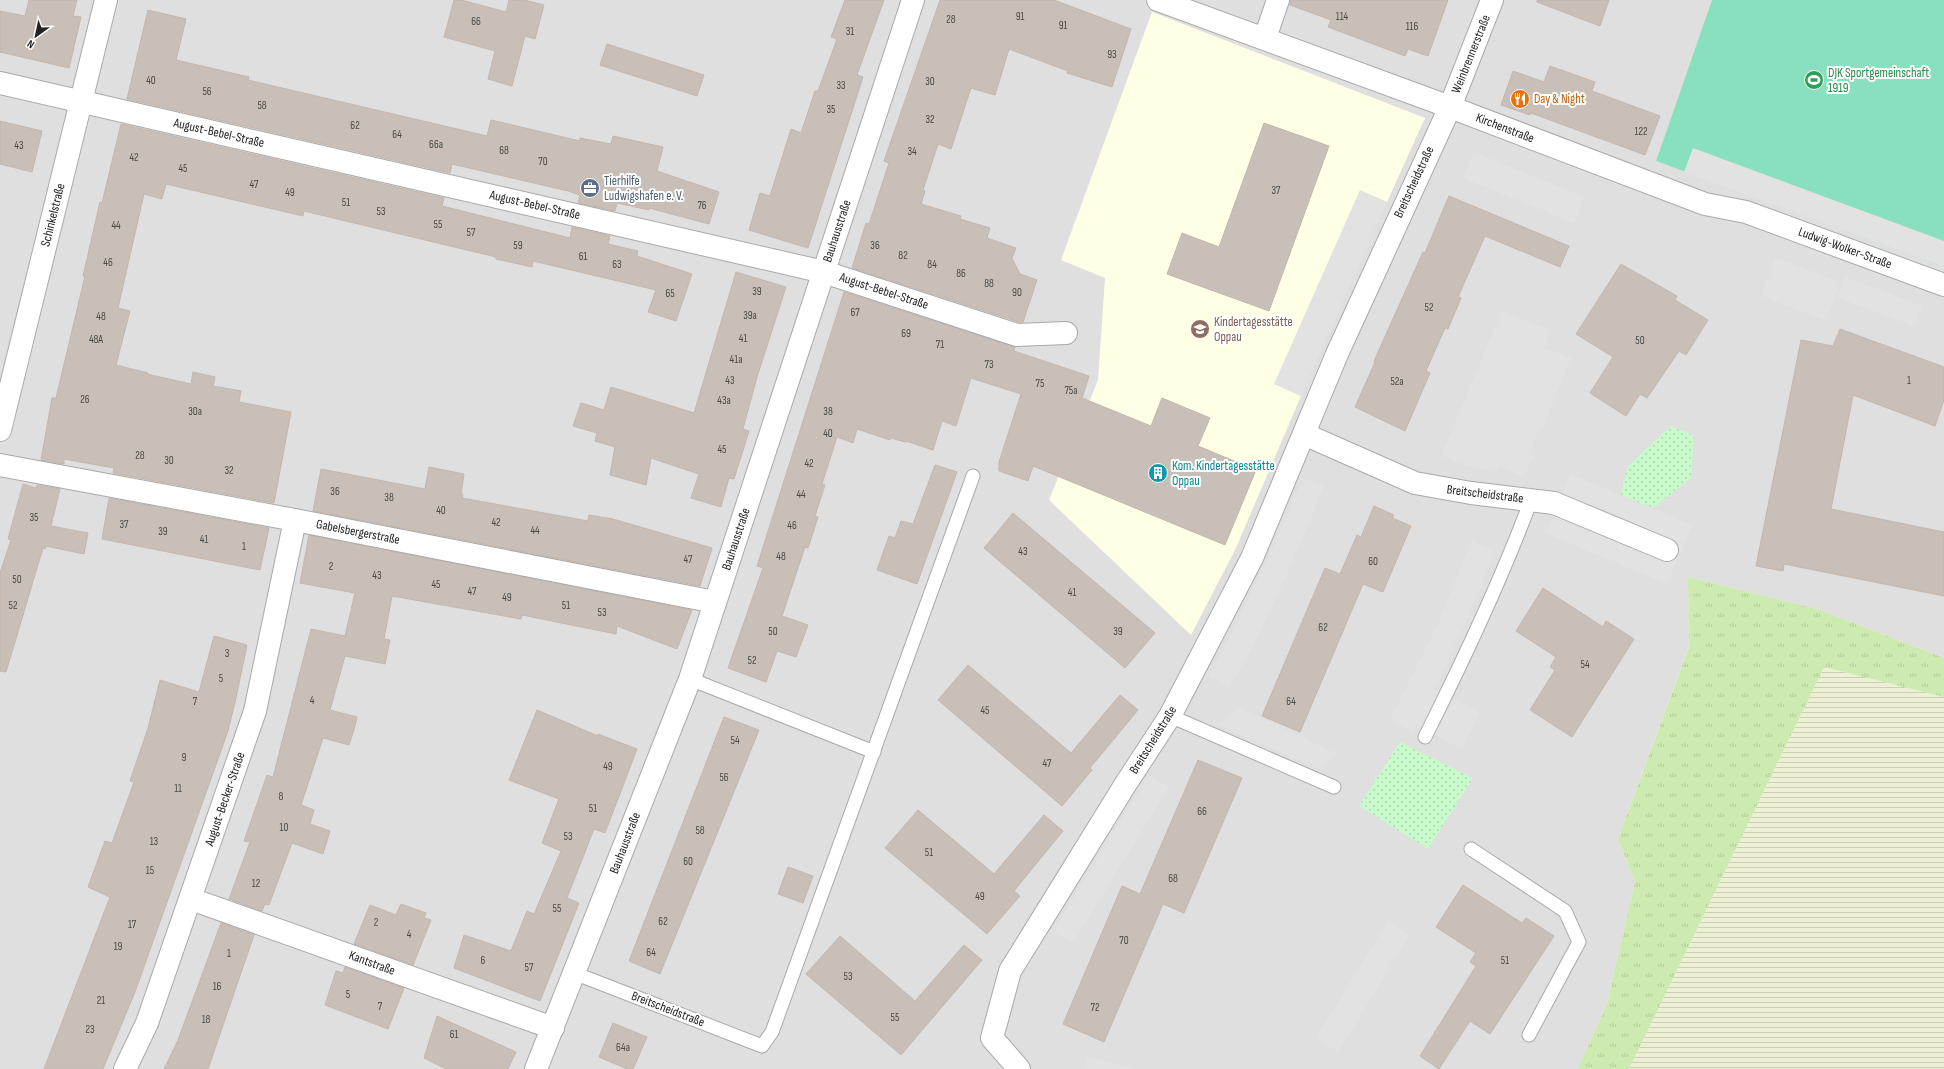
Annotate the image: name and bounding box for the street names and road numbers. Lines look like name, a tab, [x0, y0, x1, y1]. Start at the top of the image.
street label: Weinbrennerstraße	[1448, 12, 1494, 96]
street label: Kirchenstraße	[1474, 110, 1536, 146]
street label: August-Bebel-Straße	[171, 115, 266, 151]
street label: Breitscheidstraße	[1390, 144, 1438, 220]
street label: Schinkelstraße	[37, 182, 69, 248]
street label: August-Bebel-Straße	[487, 187, 582, 223]
street label: Bauhausstraße	[819, 198, 855, 264]
street label: Ludwig-Wolker-Straße	[1796, 224, 1894, 272]
street label: August-Bebel-Straße	[837, 269, 930, 313]
street label: Breitscheidstraße	[1446, 481, 1524, 507]
street label: Bauhausstraße	[718, 506, 754, 572]
street label: Gabelsbergerstraße	[315, 516, 401, 548]
street label: Breitscheidstraße	[1126, 703, 1180, 777]
street label: August-Becker-Straße	[201, 750, 249, 849]
street label: Bauhausstraße	[606, 810, 644, 876]
street label: Kantstraße	[347, 947, 397, 979]
street label: Breitscheidstraße	[629, 988, 707, 1030]

